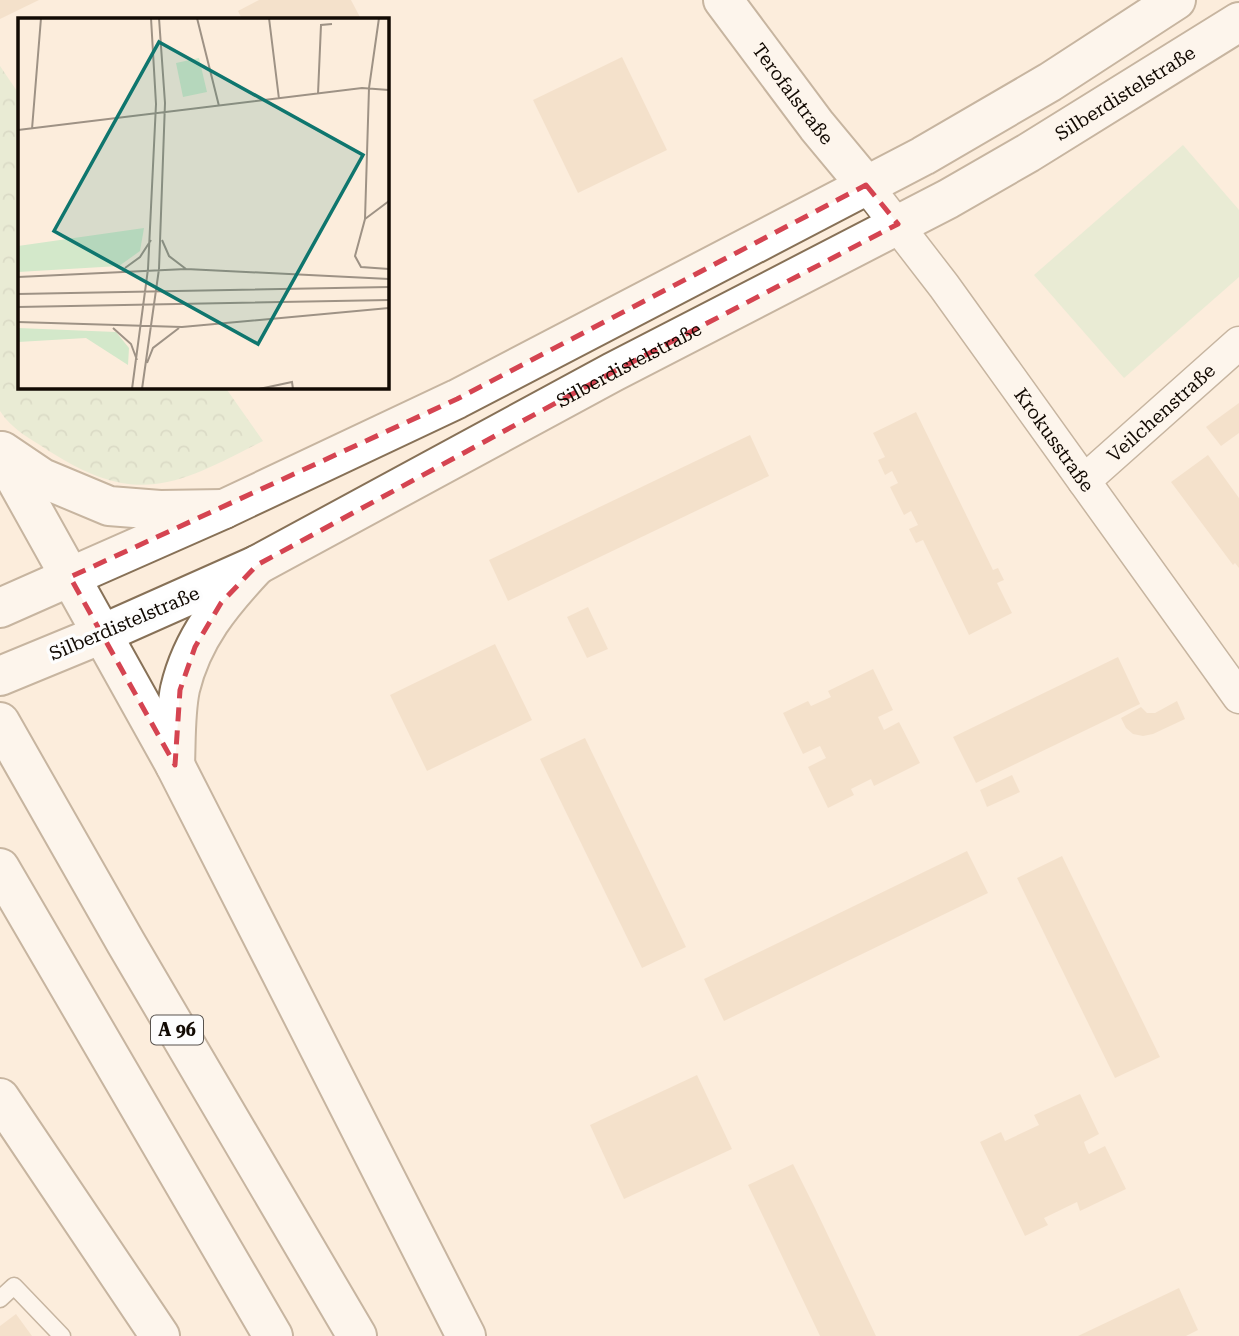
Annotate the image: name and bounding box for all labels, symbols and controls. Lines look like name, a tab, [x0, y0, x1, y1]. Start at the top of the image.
inset map	[18, 18, 388, 388]
street label: Terofalstraße	[747, 39, 838, 149]
street label: Silberdistelstraße	[1051, 41, 1200, 145]
street label: Silberdistelstraße	[552, 317, 705, 413]
street label: Veilchenstraße	[1103, 359, 1220, 467]
street label: Krokusstraße	[1009, 384, 1099, 496]
street label: Silberdistelstraße	[46, 581, 203, 665]
road number: A 96	[151, 1015, 203, 1044]

